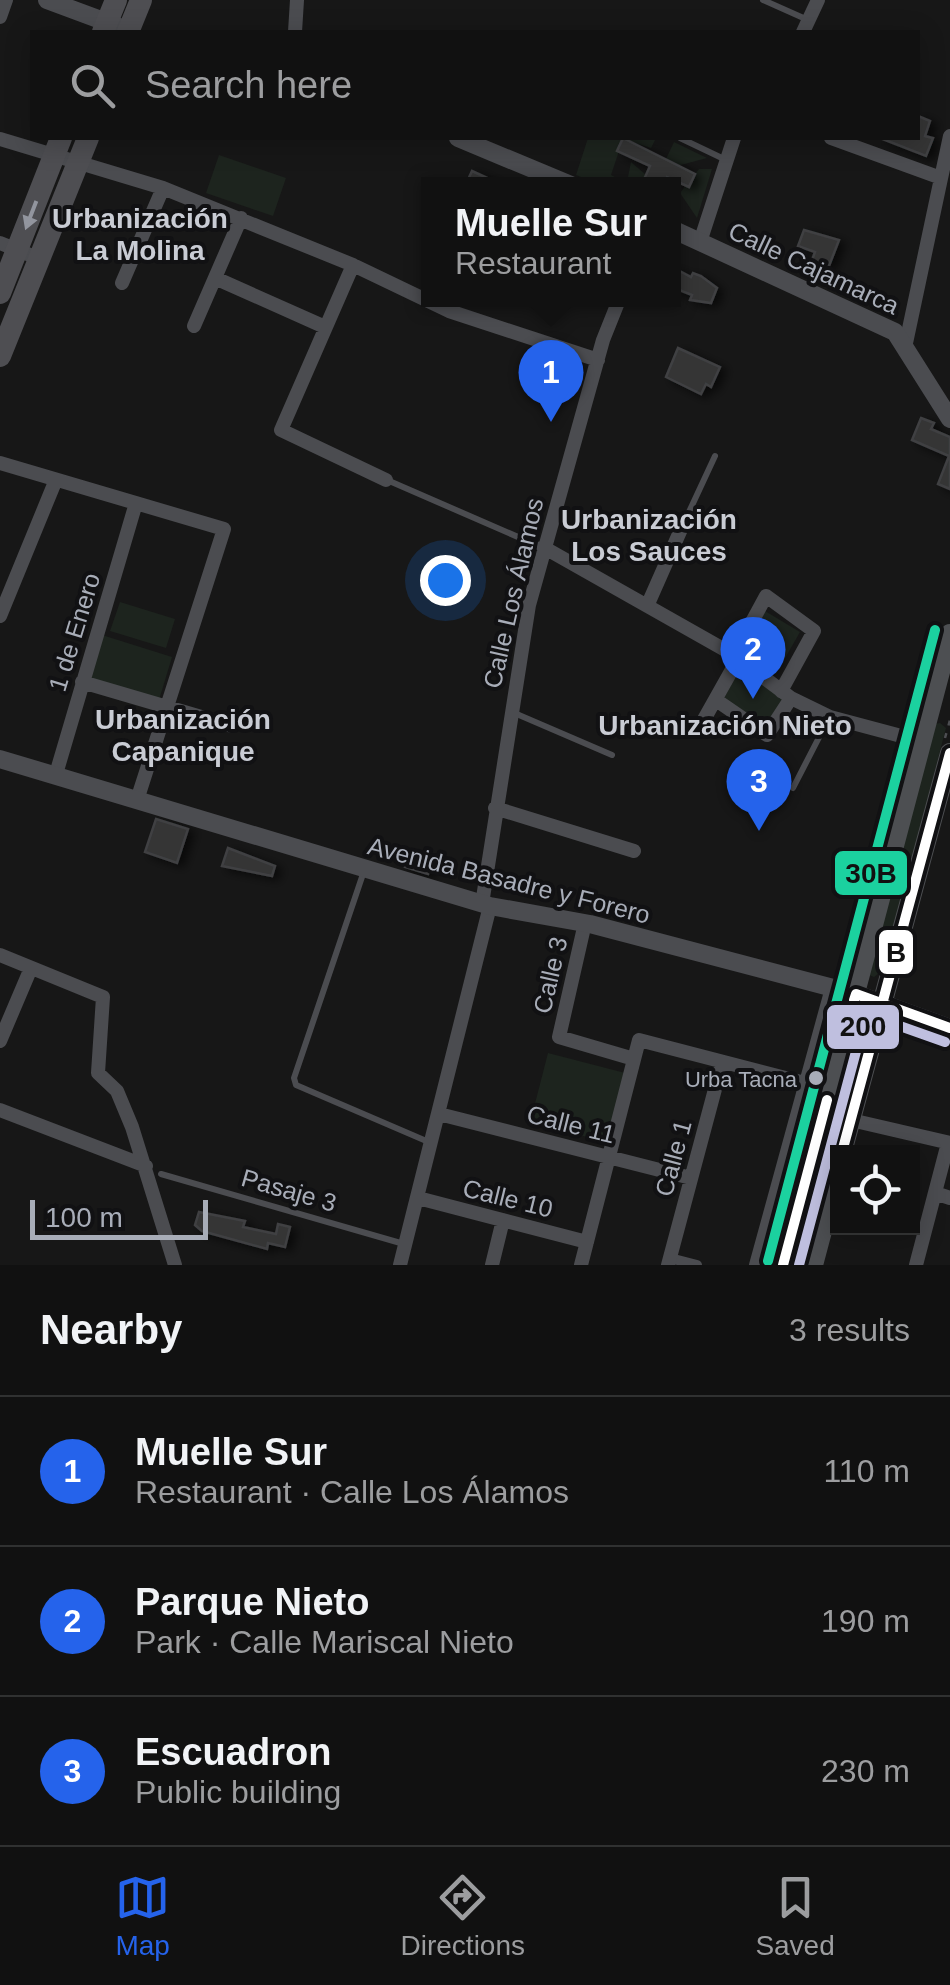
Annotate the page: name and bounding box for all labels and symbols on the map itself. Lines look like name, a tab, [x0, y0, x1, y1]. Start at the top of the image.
one-way arrow	[23, 201, 38, 231]
district label: Urbanización La Molina	[52, 203, 228, 266]
street label: Calle Cajamarca	[724, 216, 904, 320]
pin: 1	[518, 340, 584, 422]
street label: Calle Los Álamos	[477, 495, 549, 691]
district label: Urbanización Los Sauces	[561, 504, 737, 567]
your location	[420, 555, 471, 606]
street label: 1 de Enero	[43, 569, 105, 695]
pin: 2	[720, 616, 786, 699]
district label: Urbanización Capanique	[95, 704, 271, 767]
district label: Urbanización Nieto	[598, 710, 852, 741]
pin: 3	[726, 748, 792, 831]
street label: Avenida Basadre y Forero	[365, 831, 653, 929]
line badge: 30B	[833, 849, 909, 897]
text: 30B	[845, 858, 897, 889]
line badge: B	[877, 928, 915, 976]
street label: Calle 3	[528, 934, 572, 1016]
text: B	[886, 937, 906, 968]
line badge: 200	[825, 1003, 901, 1051]
text: 200	[840, 1011, 886, 1042]
place label: Urba Tacna	[685, 1067, 798, 1092]
marker: Urba Tacna	[806, 1068, 826, 1088]
street label: Calle 11	[524, 1100, 618, 1148]
street label: Calle 1	[649, 1117, 697, 1199]
street label: Pasaje 3	[238, 1163, 340, 1217]
street label: Calle 10	[460, 1173, 556, 1223]
scale bar	[30, 1195, 208, 1240]

